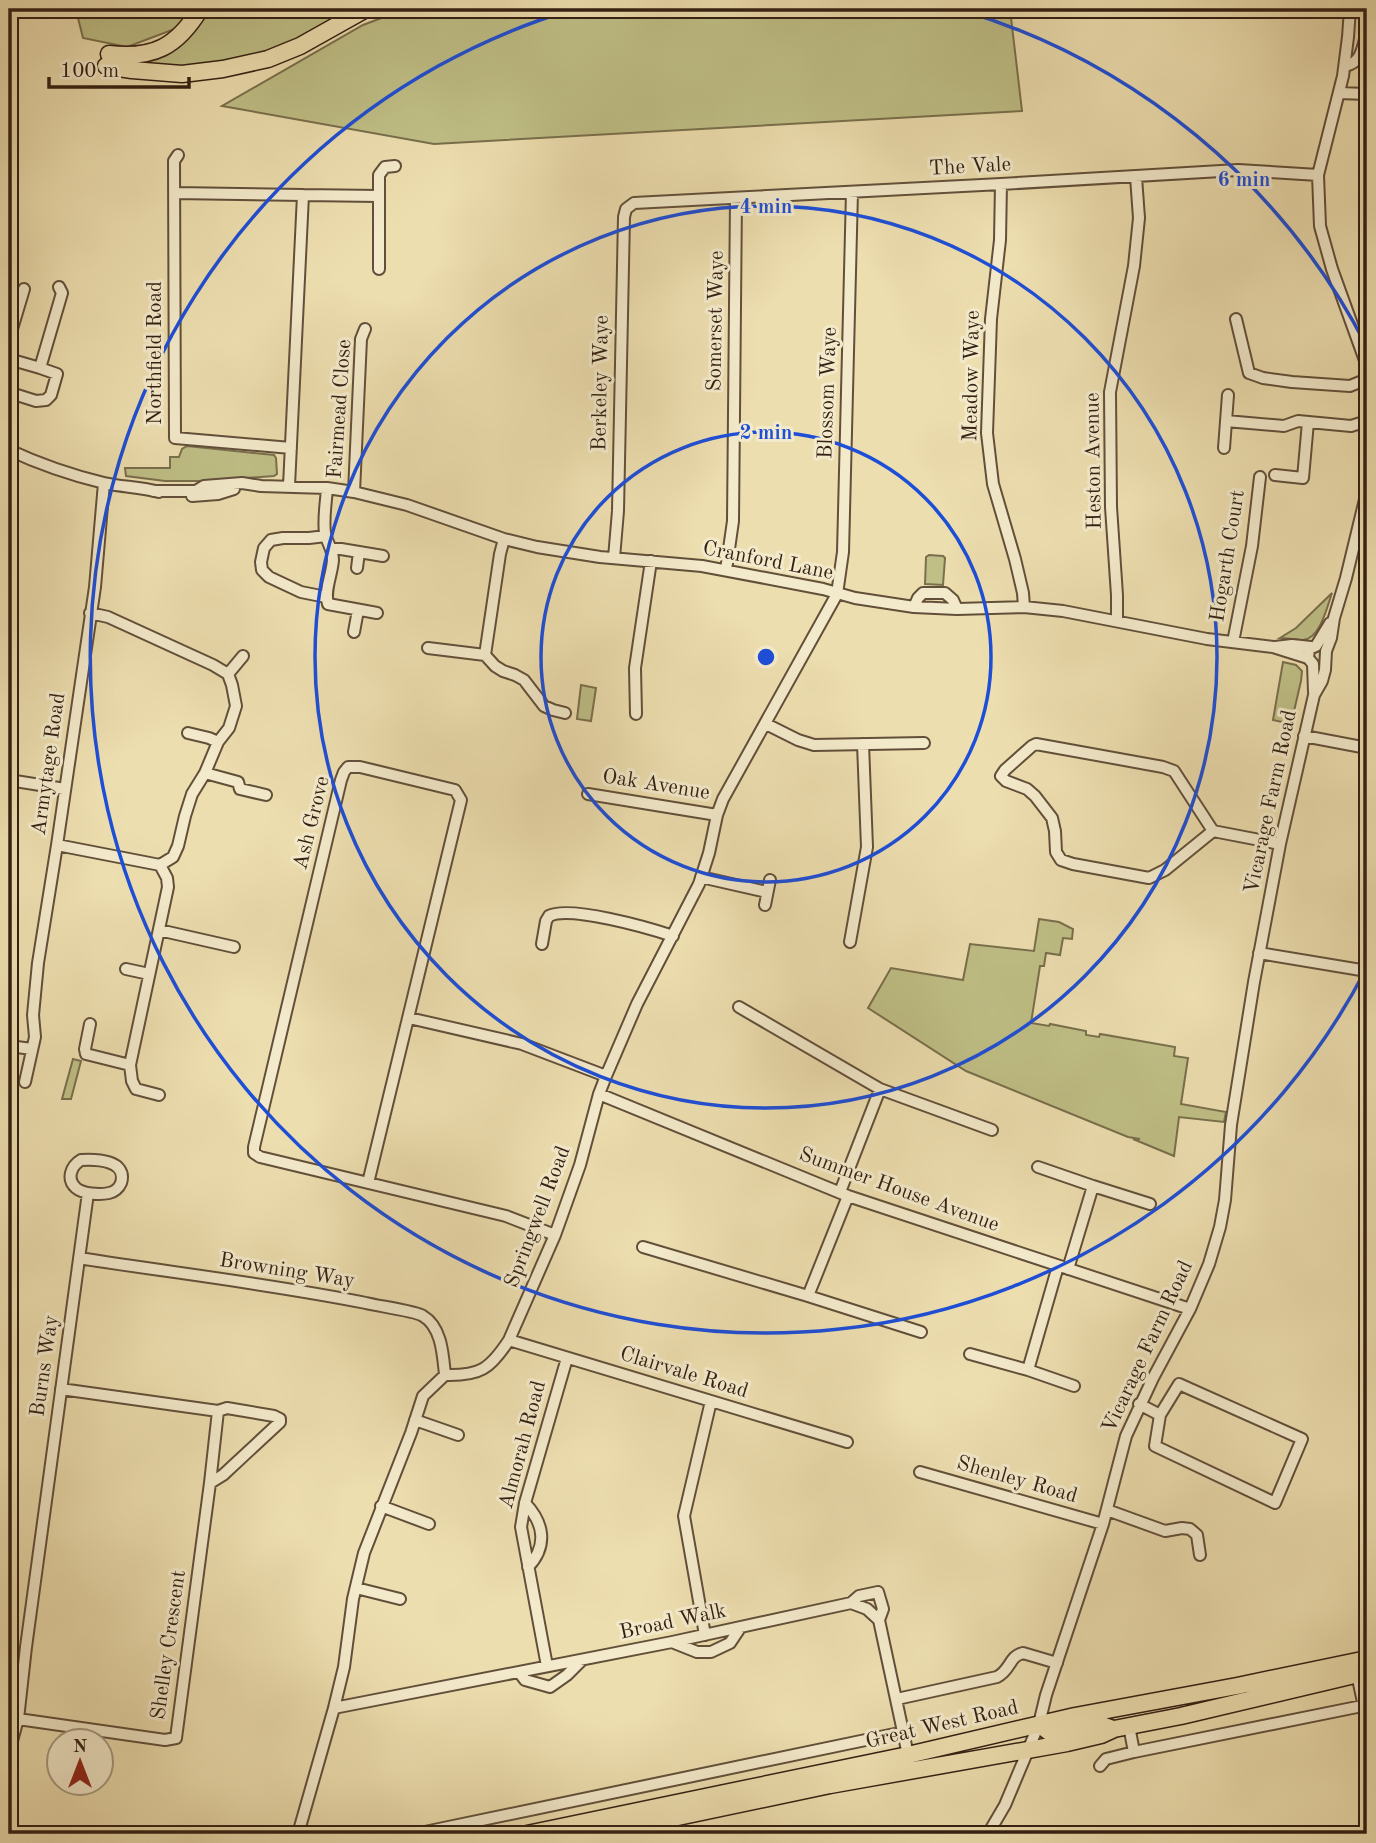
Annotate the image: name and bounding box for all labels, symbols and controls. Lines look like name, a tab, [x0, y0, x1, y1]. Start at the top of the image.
scale bar	[49, 46, 189, 90]
text: 100 m	[60, 61, 119, 82]
street label: The Vale	[928, 154, 1012, 180]
text: 6 min	[1218, 170, 1270, 191]
text: 4 min	[740, 197, 792, 218]
street label: Somerset Waye	[704, 250, 728, 392]
street label: Northfield Road	[145, 281, 166, 425]
street label: Meadow Waye	[960, 310, 984, 442]
street label: Berkeley Waye	[589, 315, 613, 451]
street label: Blossom Waye	[815, 327, 841, 459]
street label: Fairmead Close	[325, 338, 355, 480]
street label: Heston Avenue	[1082, 392, 1106, 530]
text: 2 min	[740, 423, 792, 444]
street label: Hogarth Court	[1207, 488, 1249, 624]
street label: Cranford Lane	[701, 538, 835, 584]
centre of rings	[754, 645, 778, 669]
street label: Armytage Road	[29, 691, 69, 837]
street label: Vicarage Farm Road	[1241, 708, 1301, 896]
street label: Oak Avenue	[601, 766, 711, 804]
street label: Ash Grove	[290, 774, 334, 872]
street label: Springwell Road	[501, 1143, 575, 1291]
street label: Summer House Avenue	[796, 1144, 1002, 1236]
street label: Browning Way	[218, 1250, 356, 1292]
street label: Vicarage Farm Road	[1099, 1258, 1197, 1436]
street label: Burns Way	[27, 1314, 63, 1418]
street label: Clairvale Road	[617, 1343, 751, 1403]
street label: Almorah Road	[496, 1379, 550, 1511]
street label: Shenley Road	[954, 1453, 1080, 1507]
street label: Shelley Crescent	[148, 1569, 190, 1721]
street label: Broad Walk	[618, 1600, 728, 1644]
street label: Great West Road	[864, 1697, 1020, 1753]
north arrow	[46, 1728, 116, 1798]
text: N	[73, 1738, 88, 1757]

